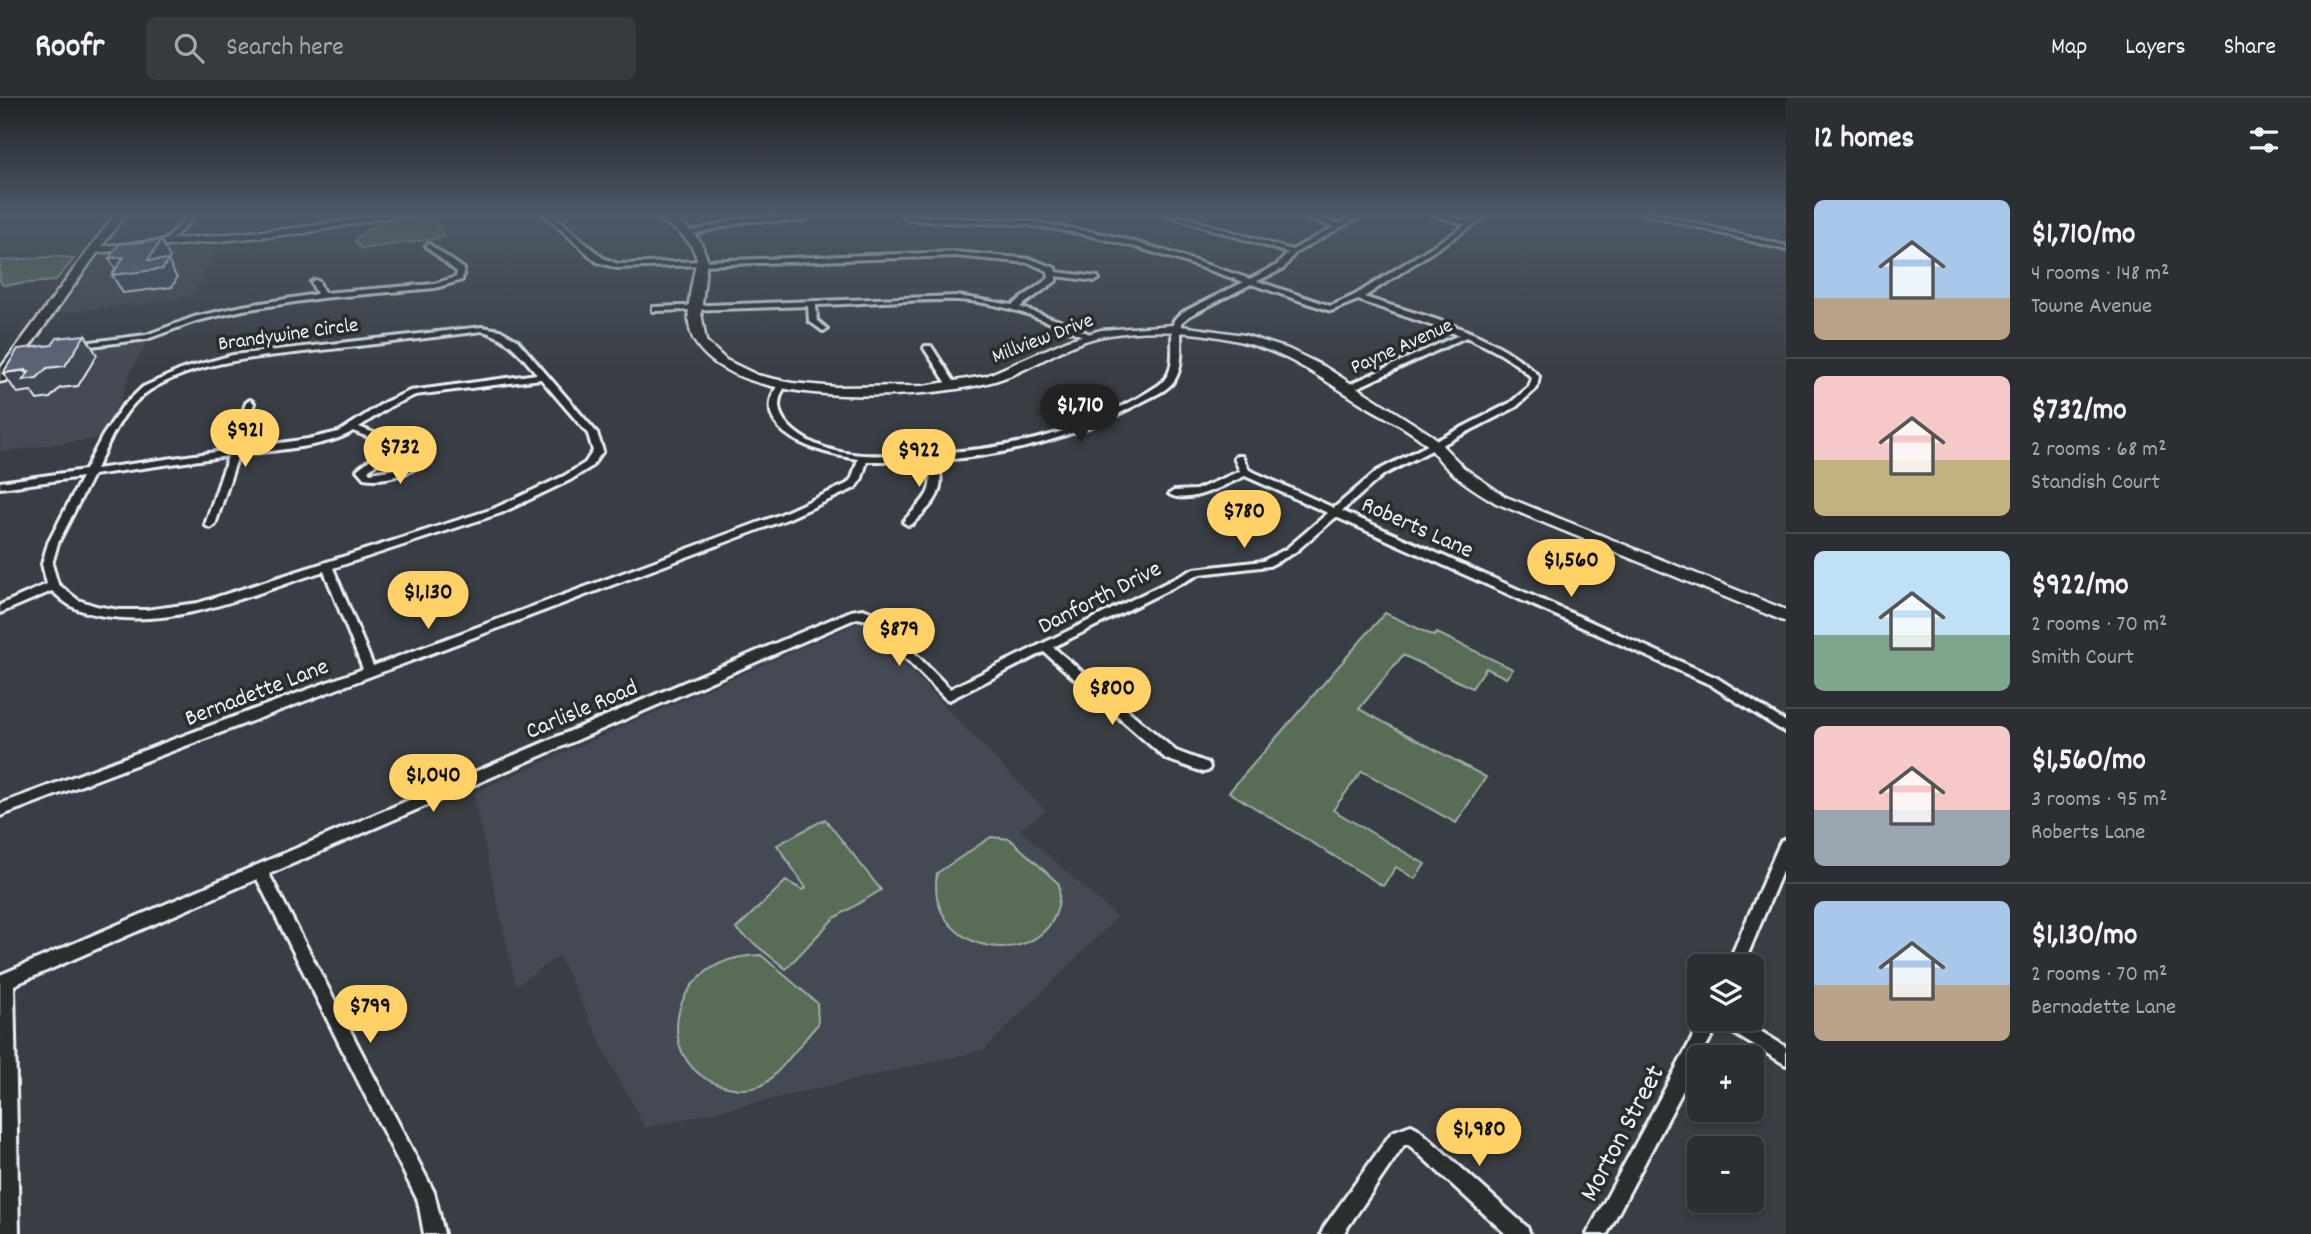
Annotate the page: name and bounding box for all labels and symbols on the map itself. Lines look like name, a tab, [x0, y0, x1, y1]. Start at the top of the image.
street label: Millview Drive	[988, 307, 1098, 373]
street label: Brandywine Circle	[216, 311, 361, 361]
street label: Payne Avenue	[1346, 312, 1458, 384]
pin: $1,710	[1023, 384, 1137, 444]
pin: $921	[204, 410, 286, 469]
pin: $732	[359, 426, 441, 486]
pin: $922	[878, 430, 960, 489]
street label: Roberts Lane	[1355, 489, 1478, 569]
pin: $780	[1203, 490, 1285, 550]
pin: $1,560	[1514, 540, 1628, 599]
street label: Danforth Drive	[1033, 553, 1168, 644]
pin: $1,130	[371, 572, 485, 631]
pin: $879	[858, 608, 940, 668]
street label: Bernadette Lane	[180, 651, 334, 737]
pin: $800	[1071, 668, 1153, 727]
street label: Carlisle Road	[521, 672, 644, 750]
pin: $1,040	[376, 754, 490, 814]
pin: $799	[329, 986, 411, 1045]
street label: Morton Street	[1572, 1059, 1677, 1210]
pin: $1,980	[1422, 1108, 1536, 1168]

